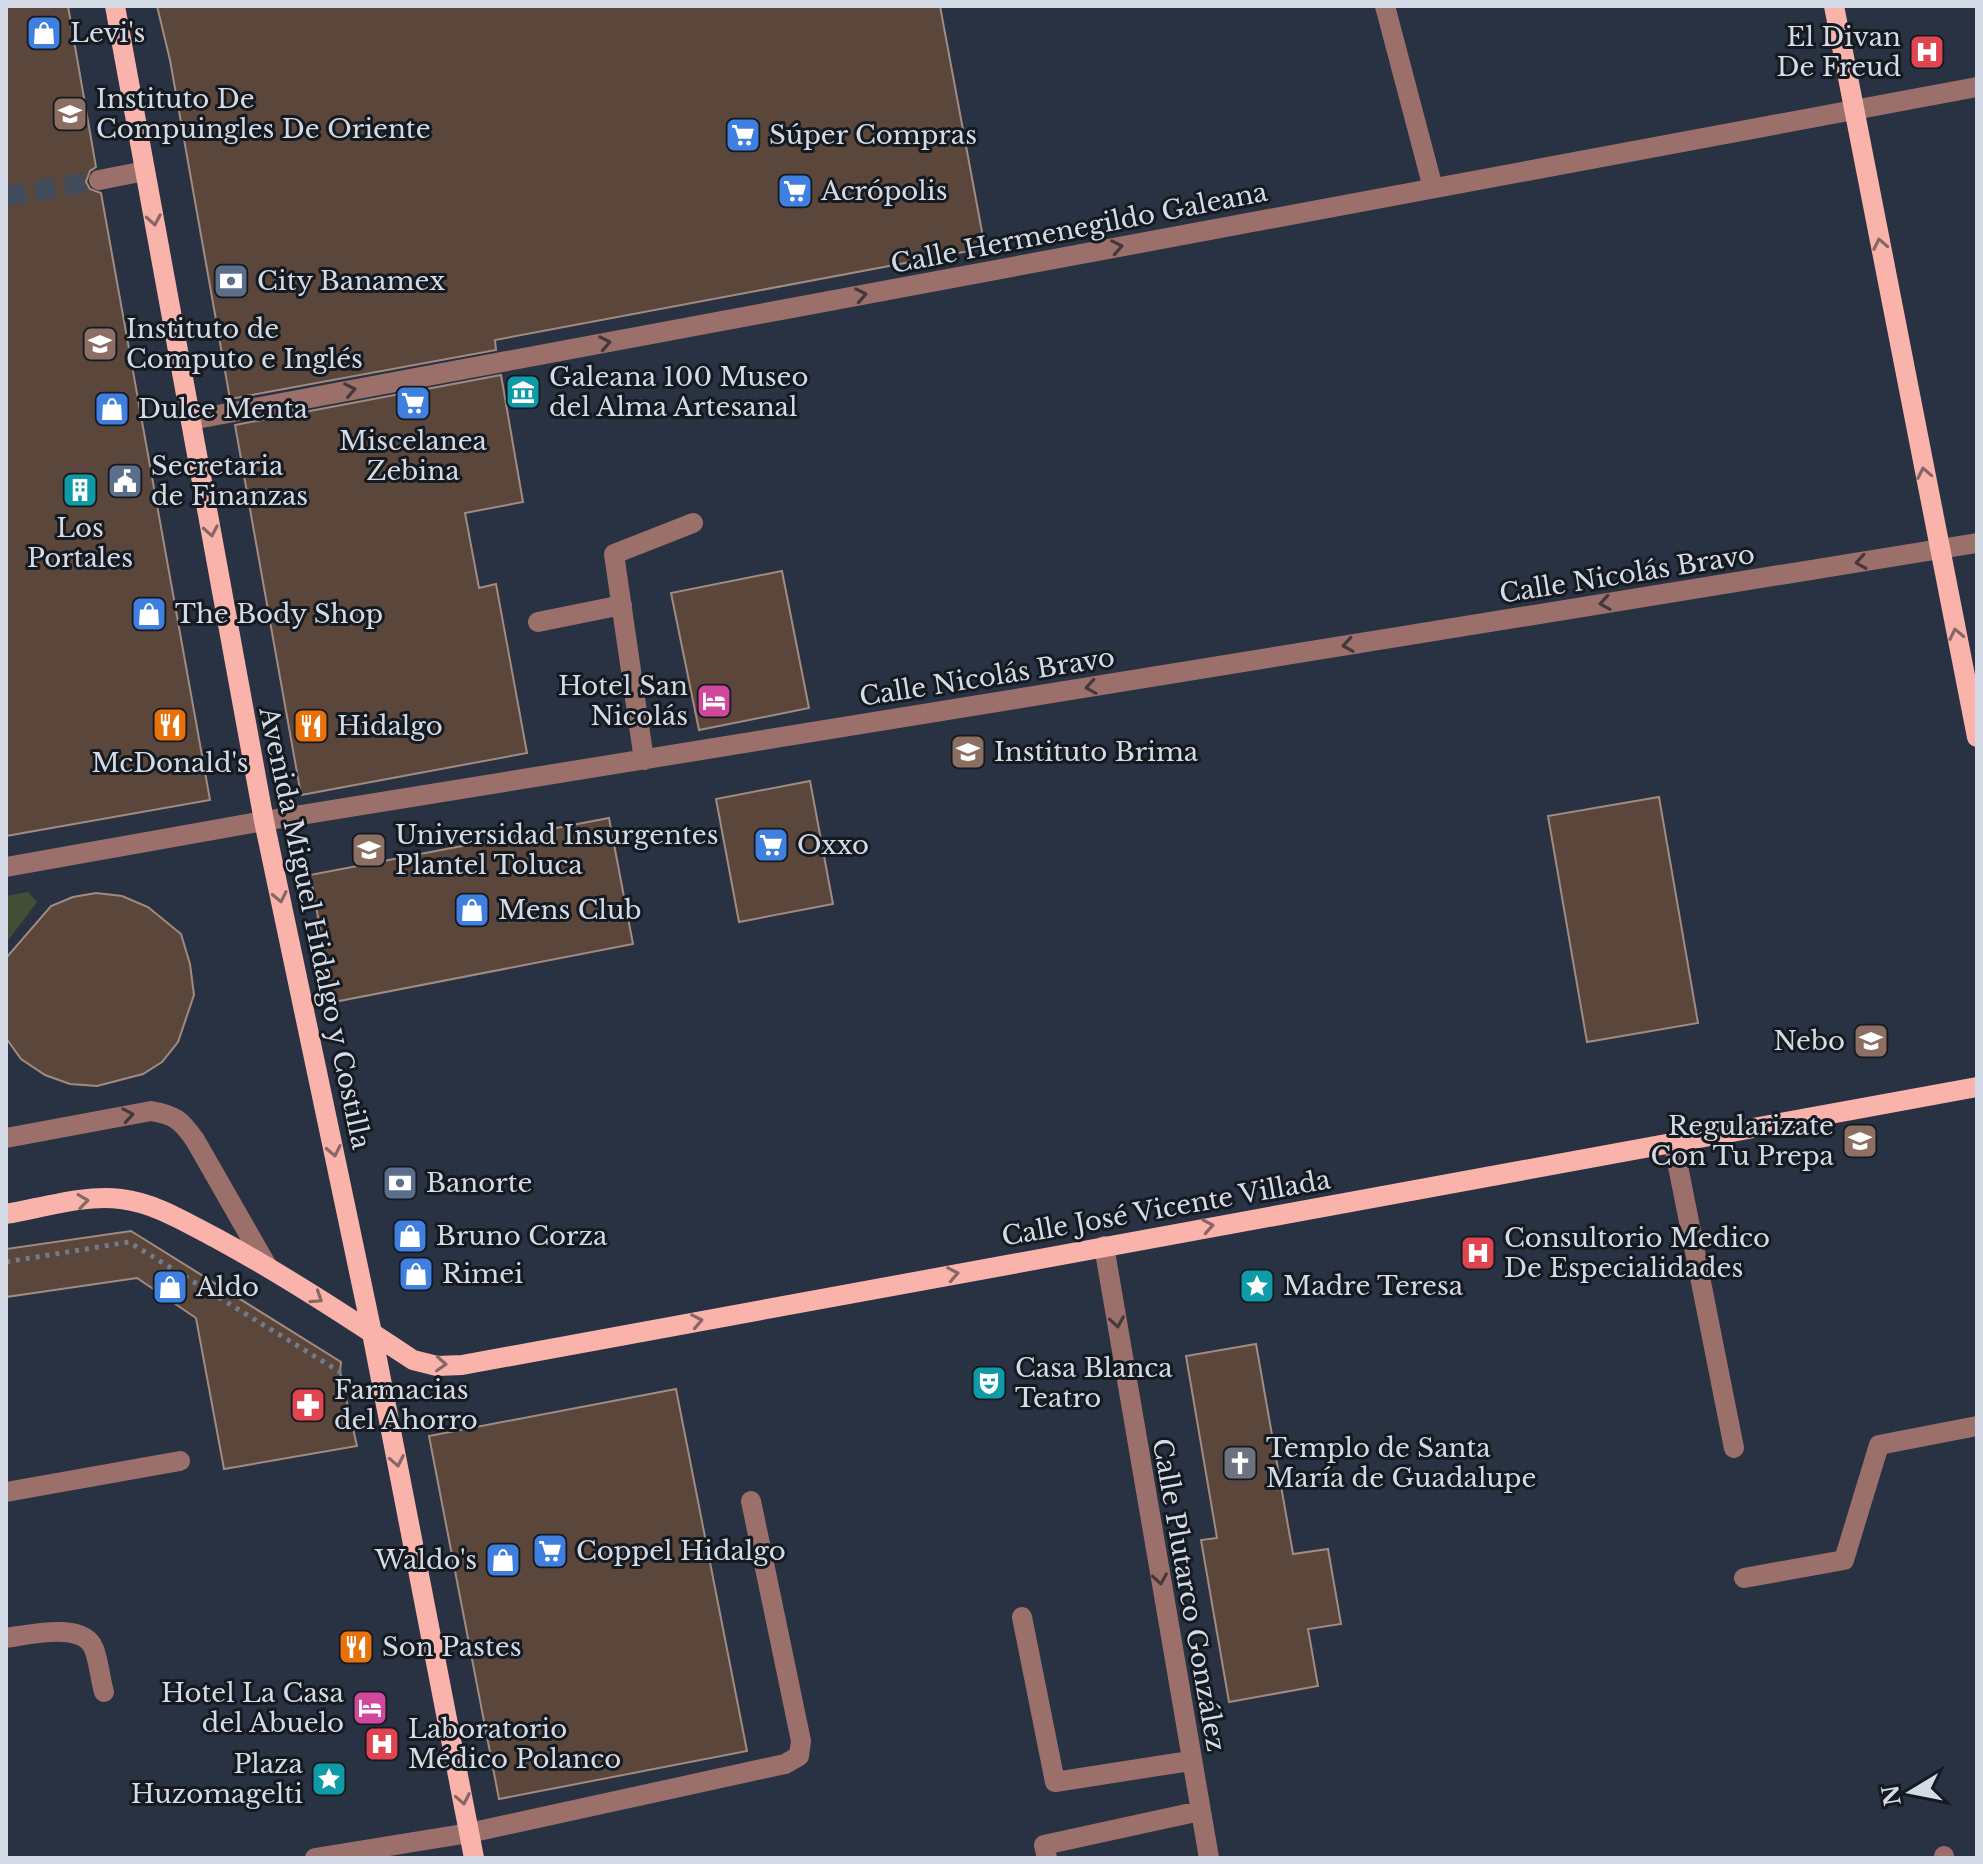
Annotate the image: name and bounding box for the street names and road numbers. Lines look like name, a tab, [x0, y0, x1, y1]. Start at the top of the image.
street label: Calle Hermenegildo Galeana	[888, 176, 1271, 280]
street label: Calle Nicolás Bravo	[1497, 538, 1757, 610]
street label: Calle Nicolás Bravo	[857, 641, 1117, 713]
street label: Avenida Miguel Hidalgo y Costilla	[252, 703, 378, 1153]
street label: Calle José Vicente Villada	[999, 1163, 1333, 1253]
street label: Calle Plutarco González	[1146, 1436, 1232, 1754]

